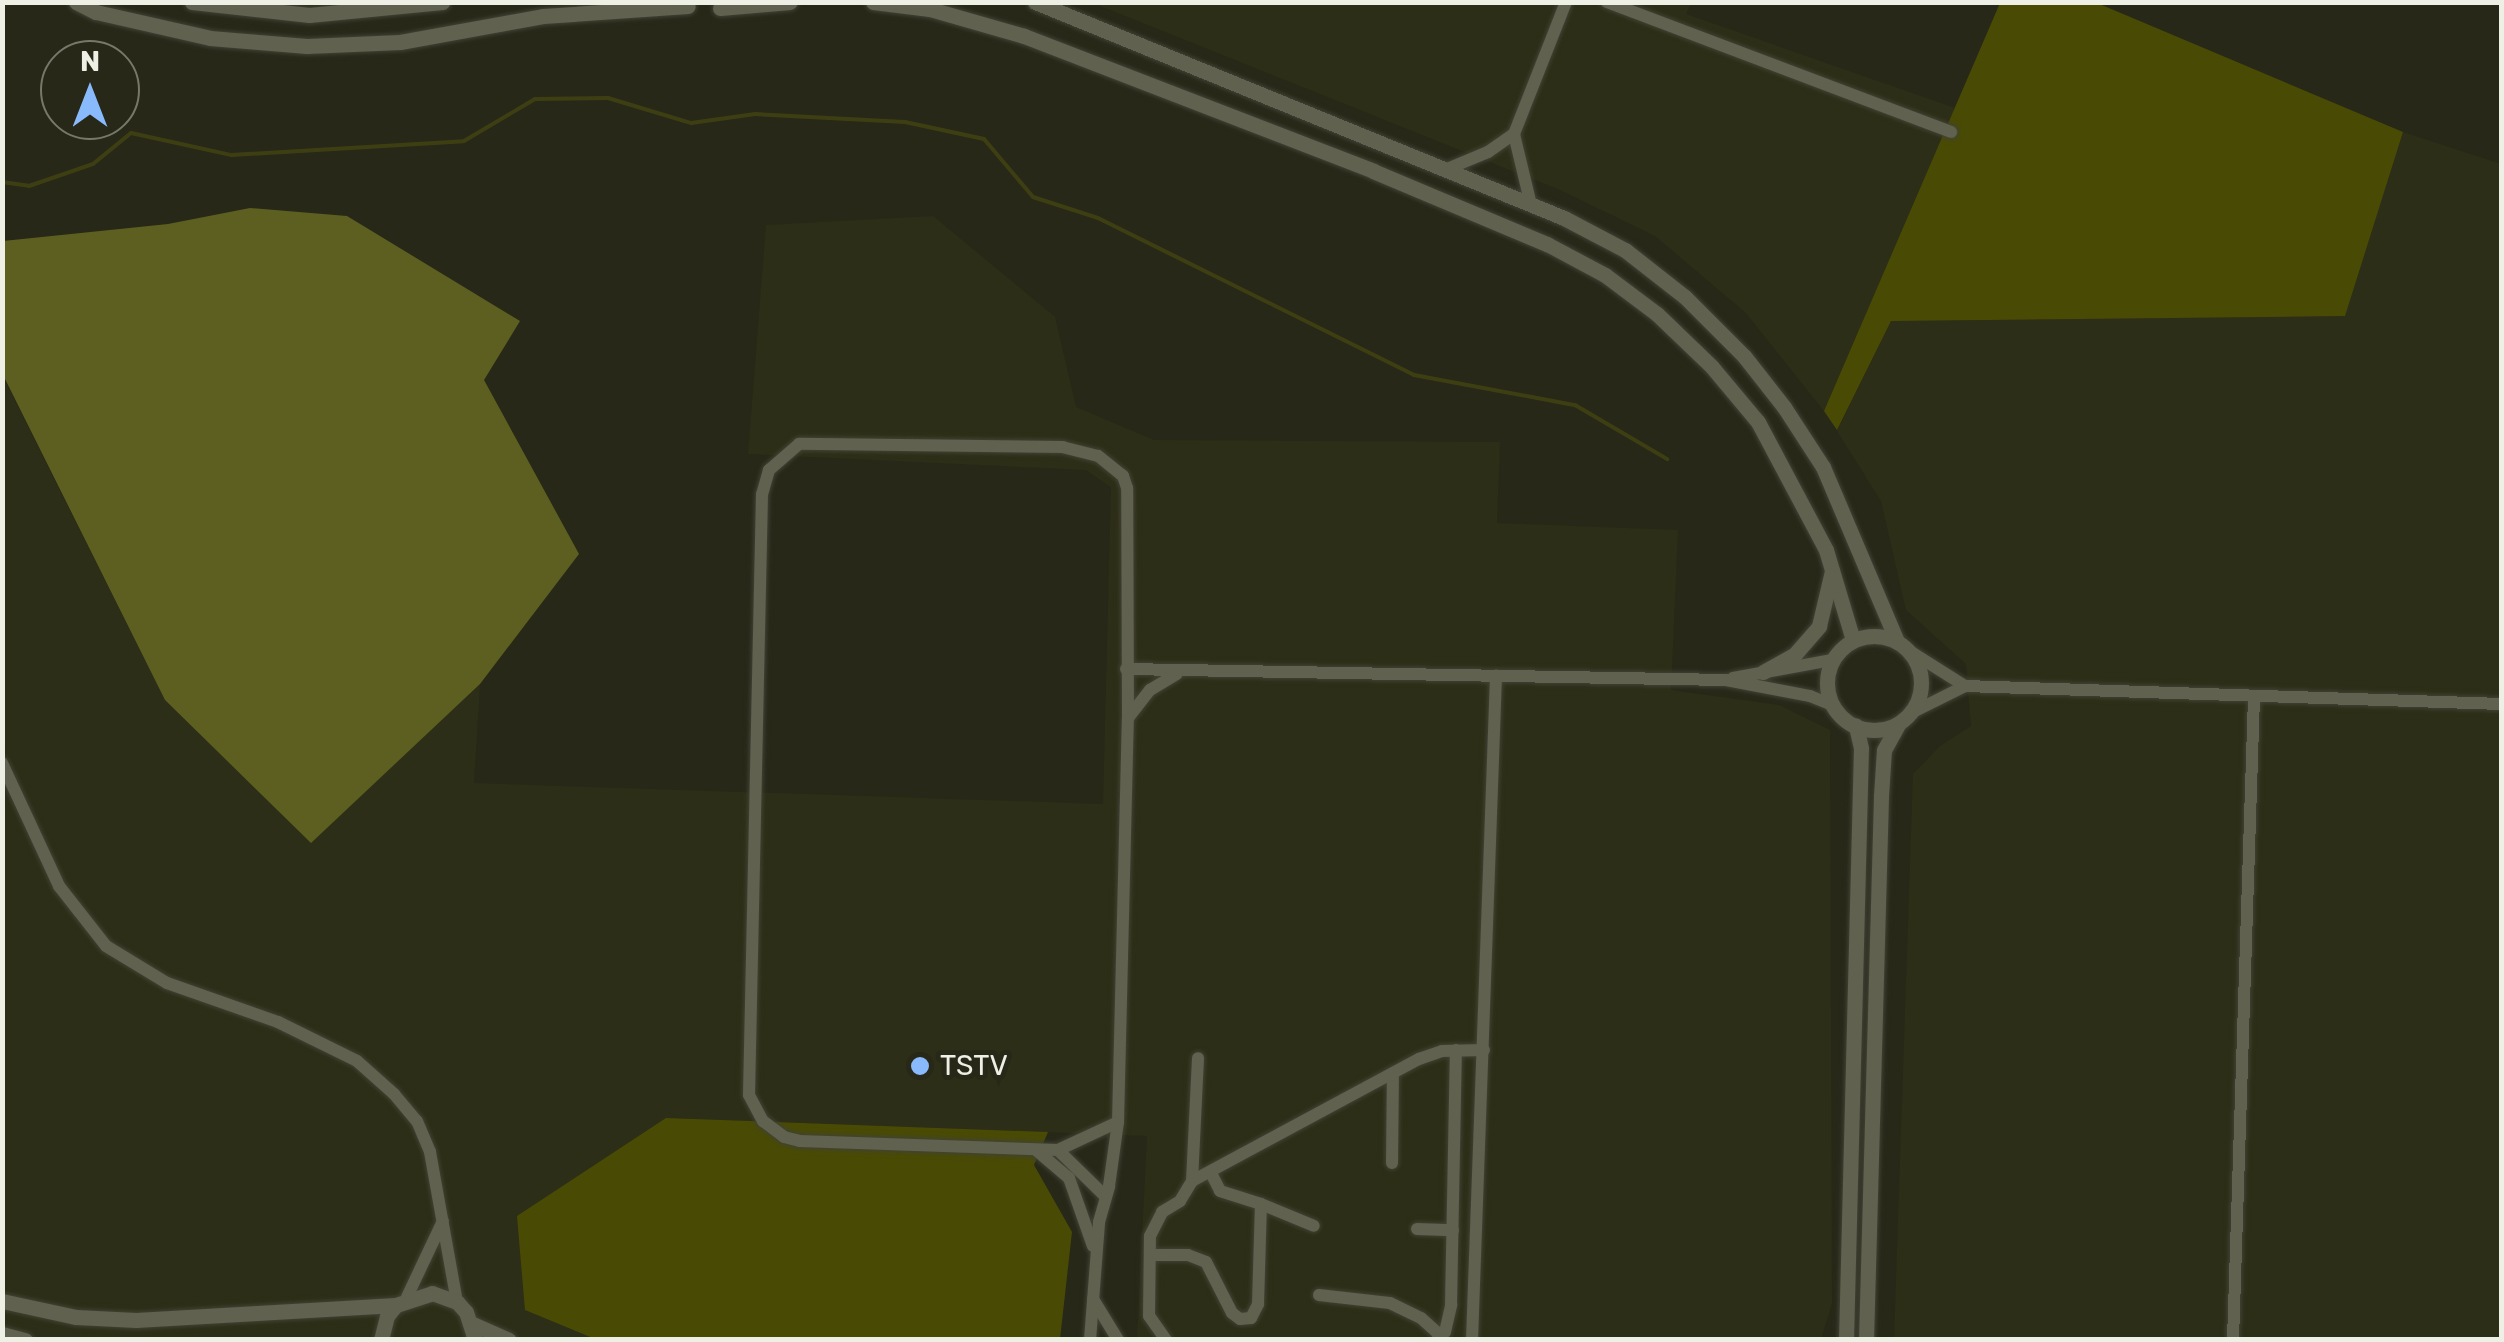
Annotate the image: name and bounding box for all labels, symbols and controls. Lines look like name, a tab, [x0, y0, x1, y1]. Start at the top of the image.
north arrow	[40, 40, 140, 140]
text: N	[80, 45, 100, 78]
place label: TSTV	[940, 1049, 1008, 1083]
marker: TSTV	[909, 1055, 931, 1077]

